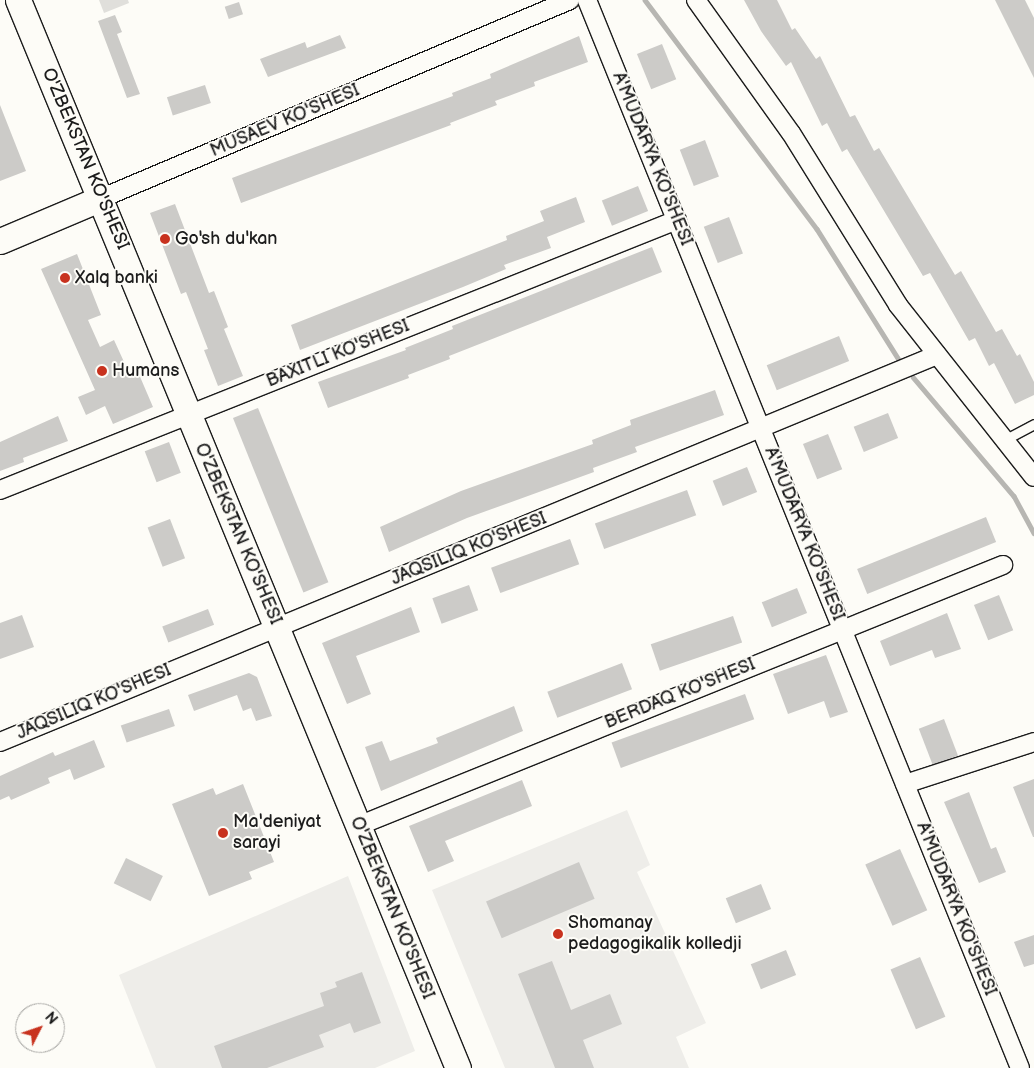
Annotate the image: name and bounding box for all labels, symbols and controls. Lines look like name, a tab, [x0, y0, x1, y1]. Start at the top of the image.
street label: O'ZBEKSTAN KO'SHESI	[37, 65, 133, 253]
street label: A'MUDARYA KO'SHESI	[607, 69, 697, 249]
street label: MUSAEV KO'SHESI	[207, 80, 363, 162]
place label: Go'sh du'kan	[175, 228, 277, 250]
marker: Go'sh du'kan	[159, 233, 171, 245]
place label: Xalq banki	[75, 267, 158, 289]
marker: Xalq banki	[59, 272, 71, 284]
street label: BAXITLI KO'SHESI	[263, 315, 413, 393]
place label: Humans	[112, 360, 179, 382]
marker: Humans	[96, 365, 108, 377]
street label: O'ZBEKSTAN KO'SHESI	[190, 440, 286, 628]
street label: A'MUDARYA KO'SHESI	[759, 444, 849, 624]
street label: JAQSILIQ KO'SHESI	[388, 508, 550, 590]
street label: BERDAQ KO'SHESI	[602, 654, 758, 734]
street label: JAQSILIQ KO'SHESI	[13, 660, 175, 744]
place label: Ma'deniyat sarayi	[233, 812, 321, 854]
street label: O'ZBEKSTAN KO'SHESI	[345, 814, 439, 1002]
street label: A'MUDARYA KO'SHESI	[911, 819, 1001, 999]
marker: Ma'deniyat sarayi	[217, 827, 229, 839]
place label: Shomanay pedagogikalik kolledji	[568, 913, 742, 956]
marker: Shomanay pedagogikalik kolledji	[552, 928, 564, 940]
north arrow	[15, 1003, 65, 1053]
text: N	[41, 1009, 61, 1028]

